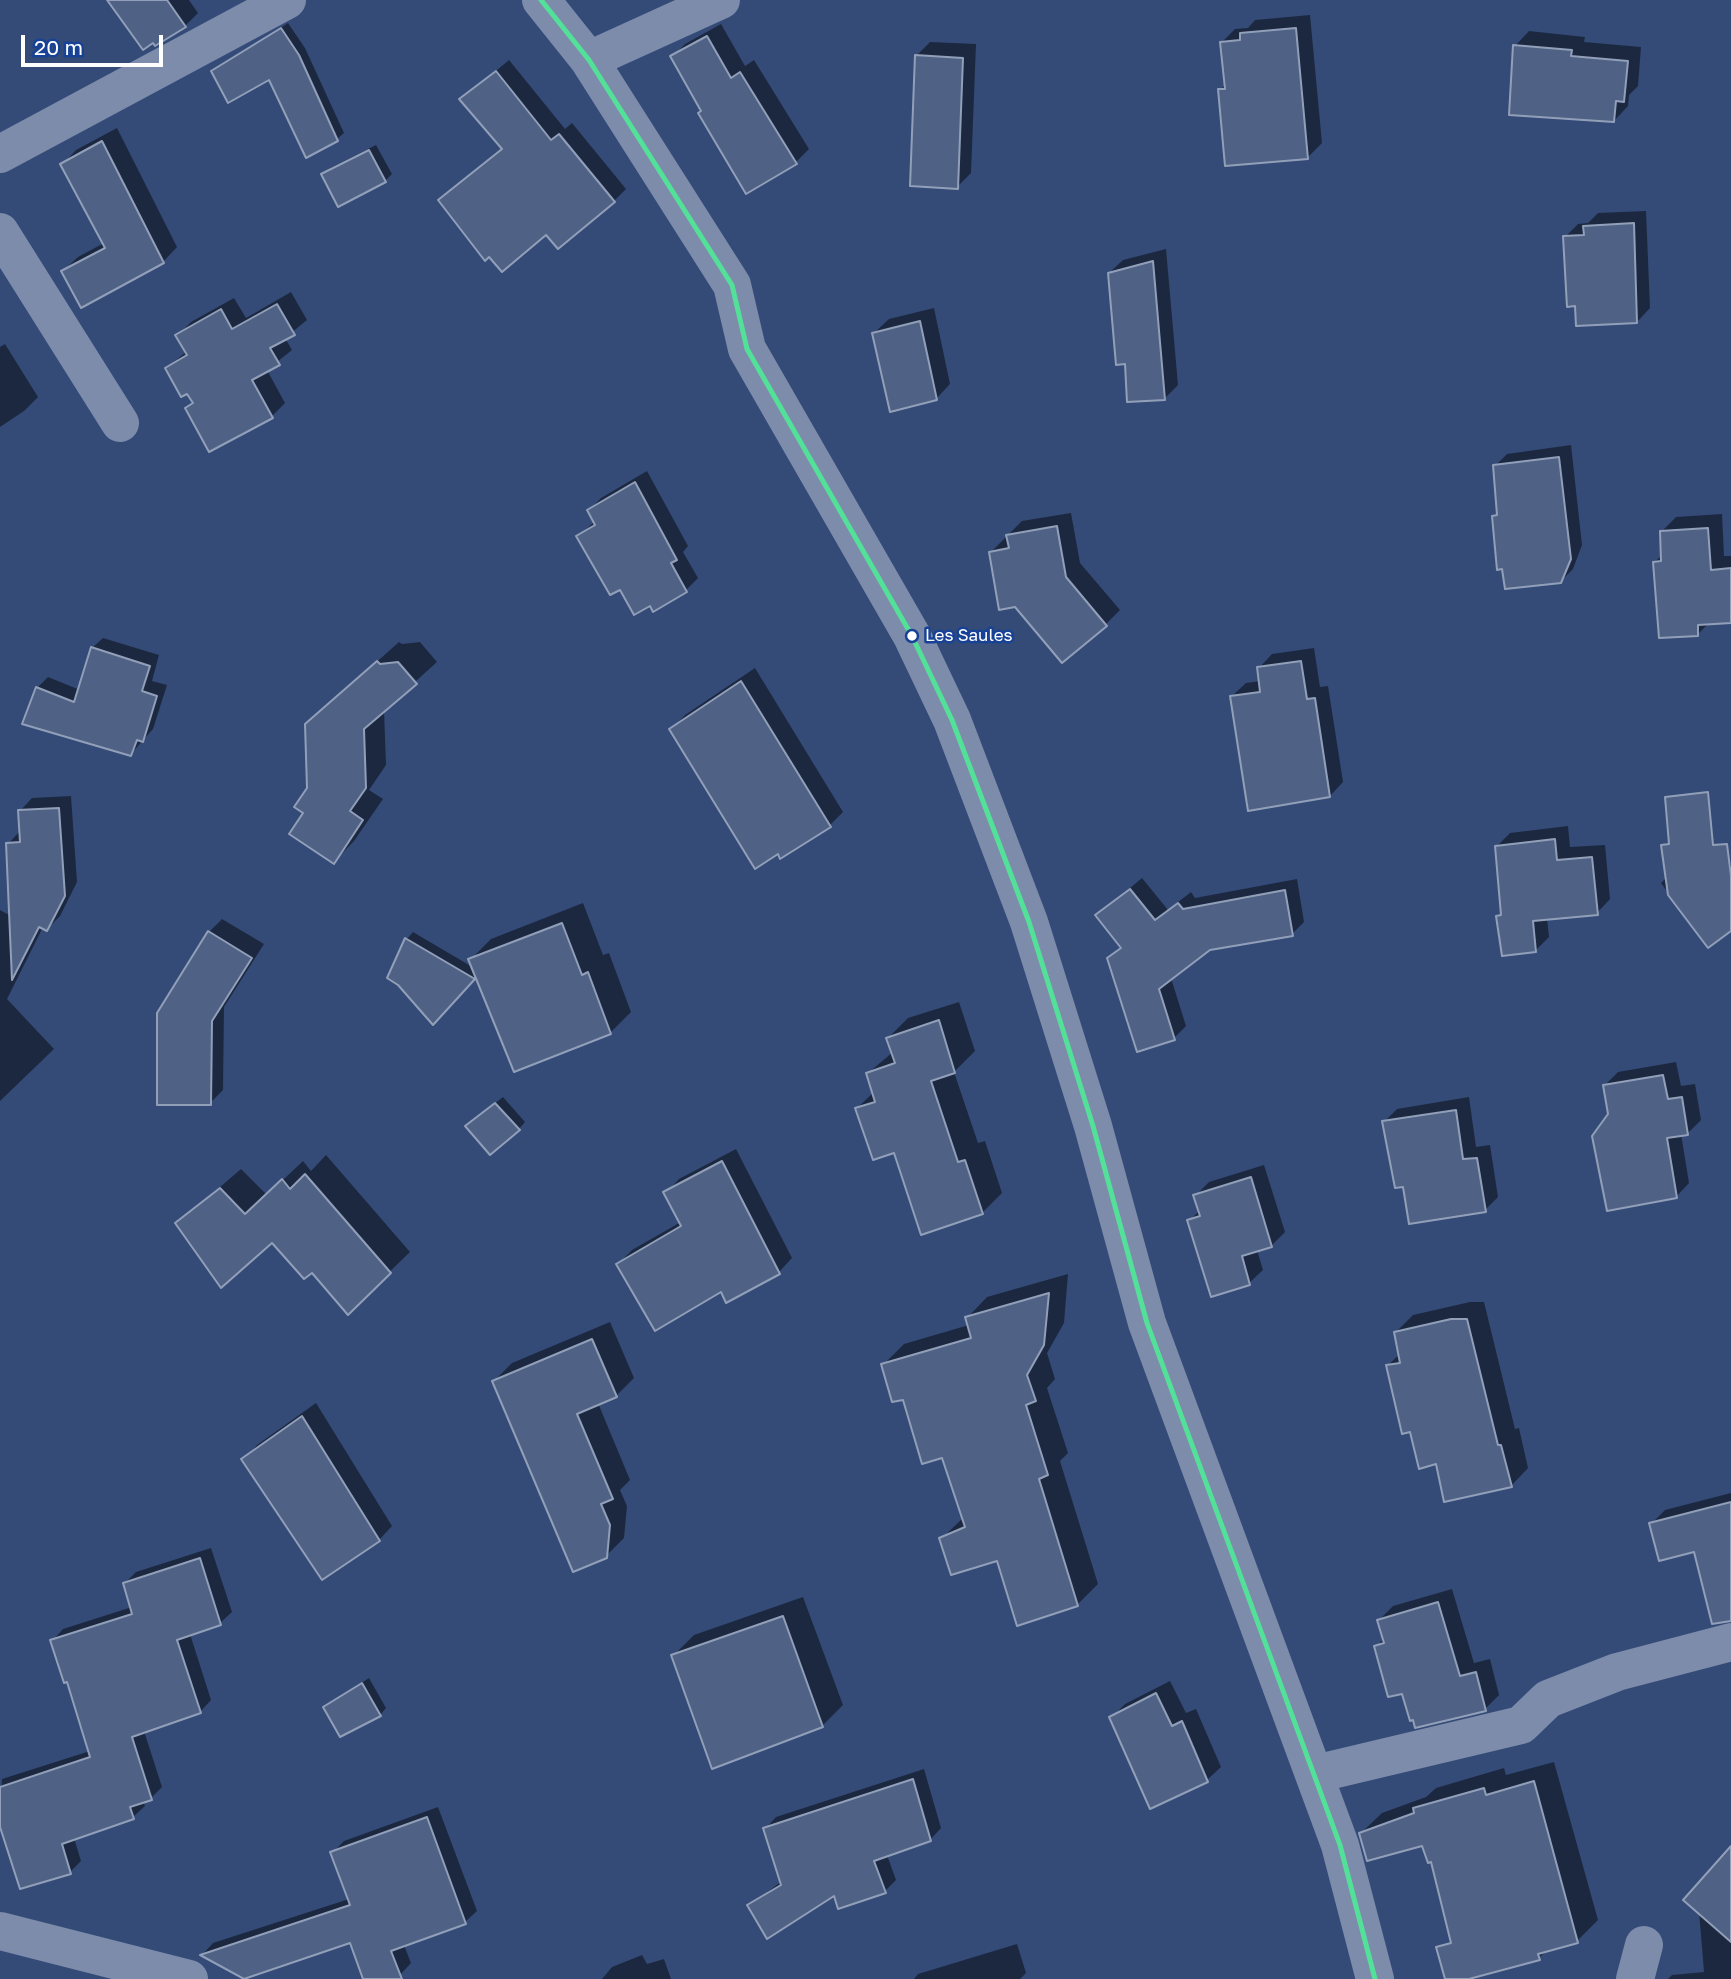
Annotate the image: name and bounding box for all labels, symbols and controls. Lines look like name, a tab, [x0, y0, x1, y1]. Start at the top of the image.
scale bar	[24, 21, 166, 65]
text: 20 m	[34, 34, 83, 60]
place label: Les Saules	[925, 626, 1013, 646]
marker: Les Saules	[905, 629, 919, 643]

